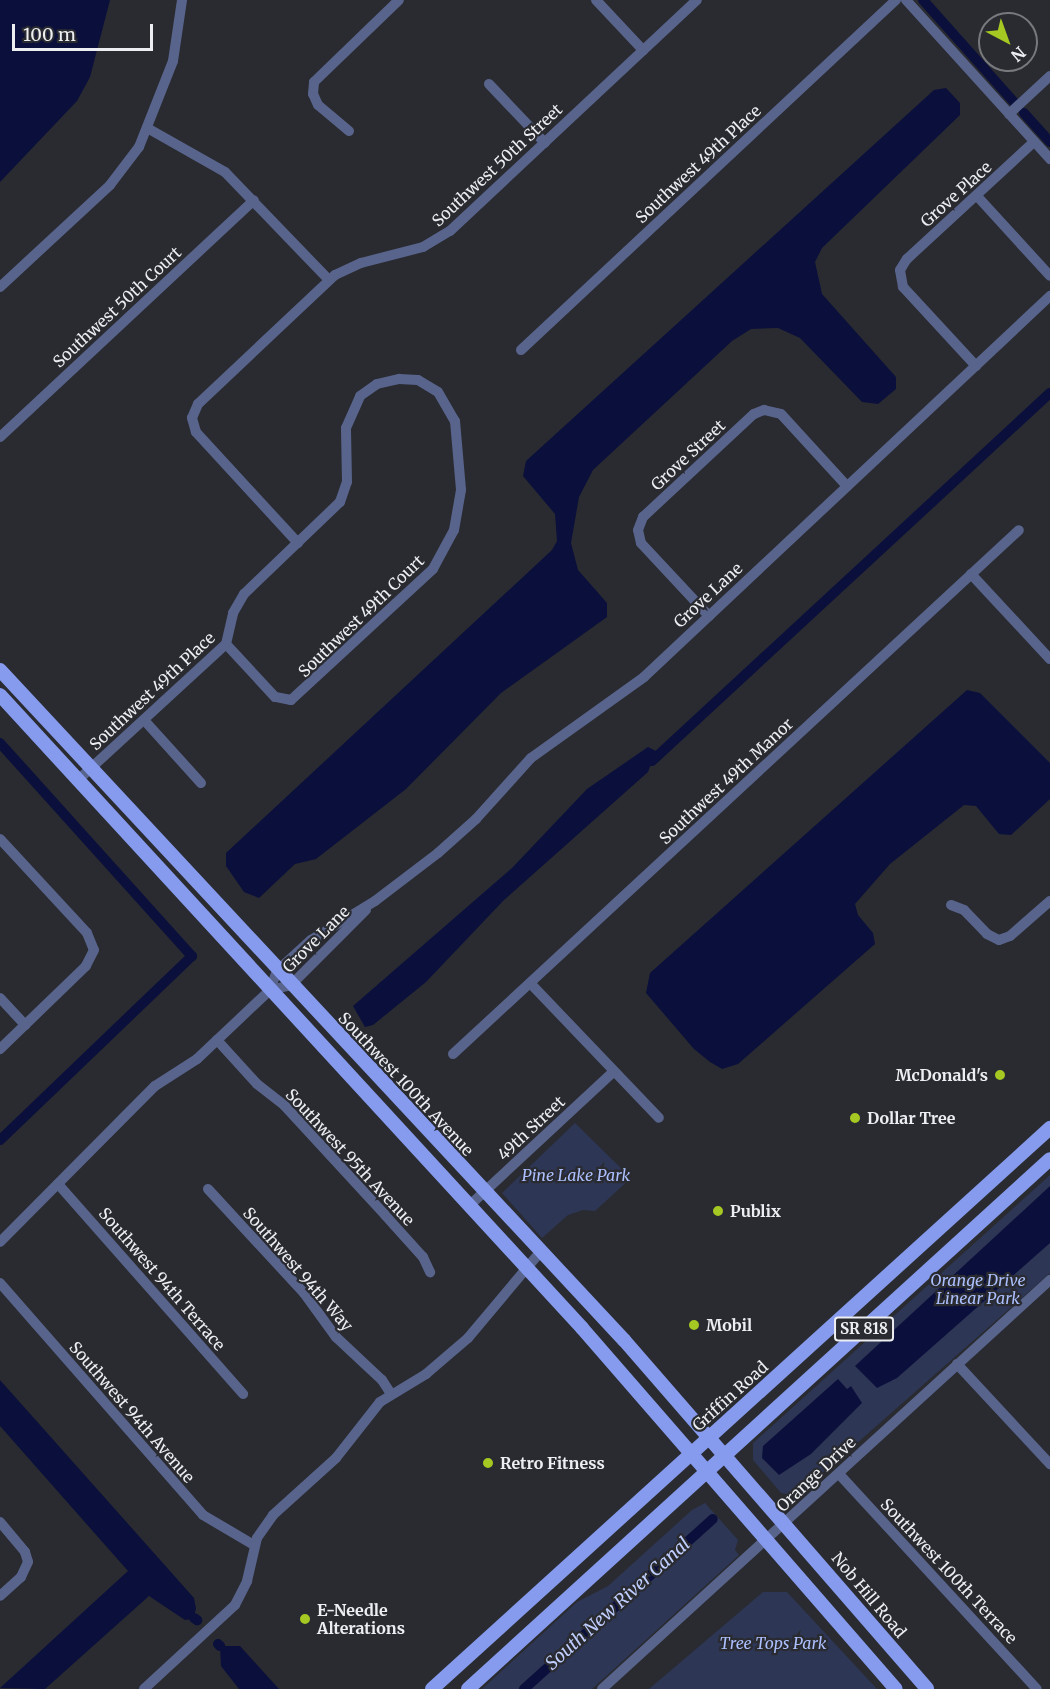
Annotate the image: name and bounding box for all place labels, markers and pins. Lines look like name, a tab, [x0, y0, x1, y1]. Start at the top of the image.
place label: McDonald's	[895, 1065, 988, 1085]
marker: McDonald's	[993, 1068, 1007, 1082]
place label: Dollar Tree	[867, 1108, 955, 1128]
marker: Dollar Tree	[848, 1111, 862, 1125]
place label: Publix	[730, 1201, 781, 1221]
marker: Publix	[711, 1204, 725, 1218]
place label: Mobil	[706, 1315, 752, 1335]
marker: Mobil	[687, 1318, 701, 1332]
place label: Retro Fitness	[500, 1453, 605, 1473]
marker: Retro Fitness	[481, 1456, 495, 1470]
place label: E-Needle Alterations	[317, 1600, 405, 1638]
marker: E-Needle Alterations	[298, 1612, 312, 1626]

